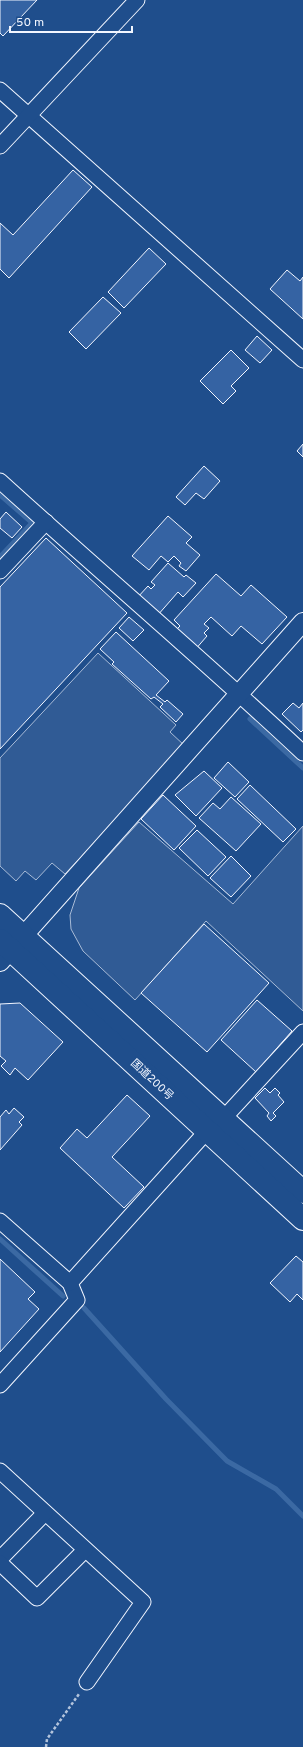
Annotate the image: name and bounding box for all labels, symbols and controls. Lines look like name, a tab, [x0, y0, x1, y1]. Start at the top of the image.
scale bar	[10, 8, 132, 34]
text: 50 m	[16, 15, 44, 31]
street label: 国道200号	[128, 1057, 176, 1103]

